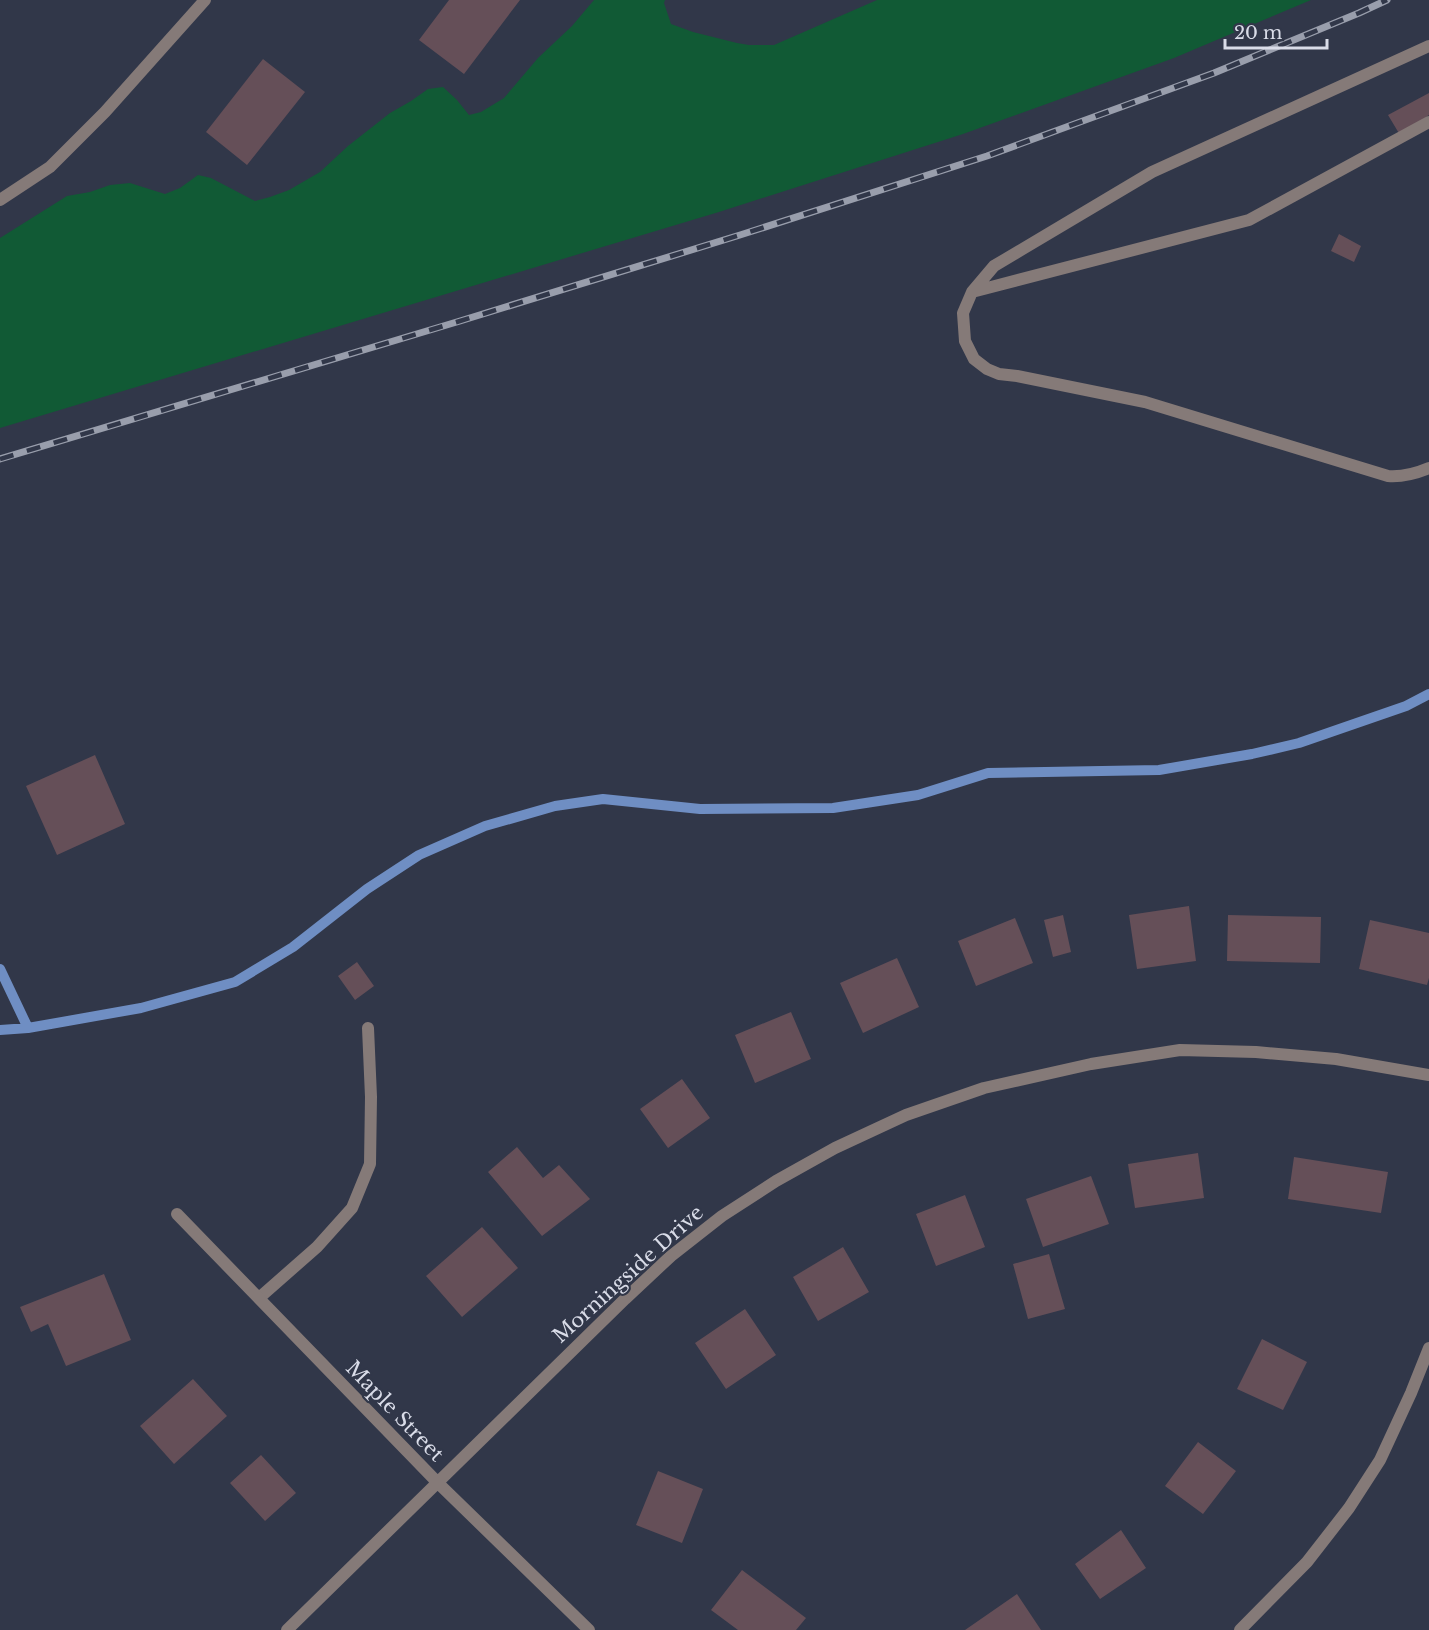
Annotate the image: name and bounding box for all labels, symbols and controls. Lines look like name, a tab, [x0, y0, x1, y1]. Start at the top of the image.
scale bar	[1225, 12, 1327, 50]
text: 20 m	[1234, 22, 1282, 44]
street label: Morningside Drive	[548, 1200, 708, 1348]
street label: Maple Street	[341, 1356, 449, 1467]

